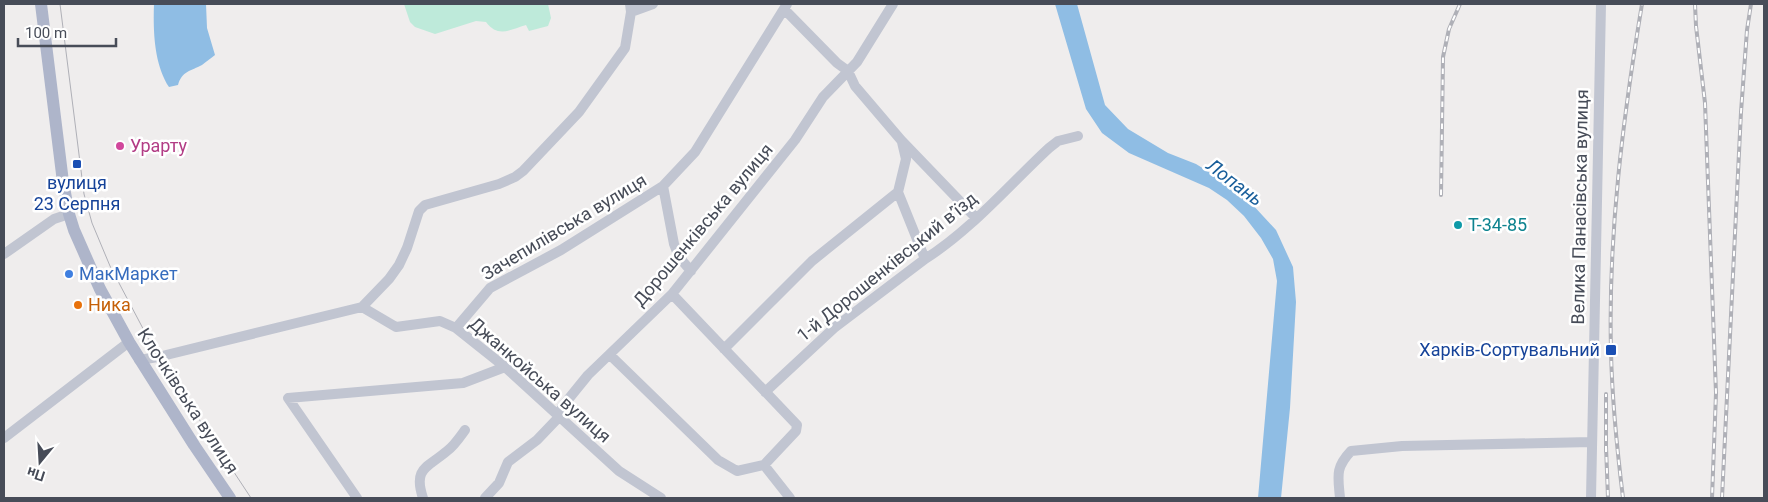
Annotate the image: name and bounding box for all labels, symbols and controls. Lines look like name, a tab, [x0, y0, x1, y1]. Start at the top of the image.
scale bar	[18, 15, 115, 47]
text: 100 m	[25, 24, 67, 42]
street label: Велика Панасівська вулиця	[1567, 89, 1592, 325]
place label: Урарту	[130, 135, 187, 156]
street label: Дорошенківська вулиця	[628, 139, 777, 310]
marker: Урарту	[114, 140, 126, 152]
water label: Лопань	[1201, 153, 1268, 211]
marker: вулиця 23 Серпня	[71, 158, 83, 170]
street label: Зачепилівська вулиця	[477, 169, 650, 284]
place label: вулиця 23 Серпня	[34, 172, 120, 214]
street label: 1-й Дорошенківський в’їзд	[792, 187, 981, 346]
place label: Т-34-85	[1468, 214, 1527, 235]
marker: Т-34-85	[1452, 219, 1464, 231]
place label: МакМаркет	[79, 263, 178, 284]
marker: МакМаркет	[63, 268, 75, 280]
place label: Ника	[88, 294, 131, 315]
marker: Ника	[72, 299, 84, 311]
street label: Джанкойська вулиця	[465, 312, 615, 447]
street label: Клочківська вулиця	[133, 324, 243, 477]
place label: Харків-Сортувальний	[1419, 339, 1600, 360]
marker: Харків-Сортувальний	[1604, 343, 1618, 357]
north arrow	[15, 437, 65, 487]
text: Пн	[25, 464, 47, 485]

